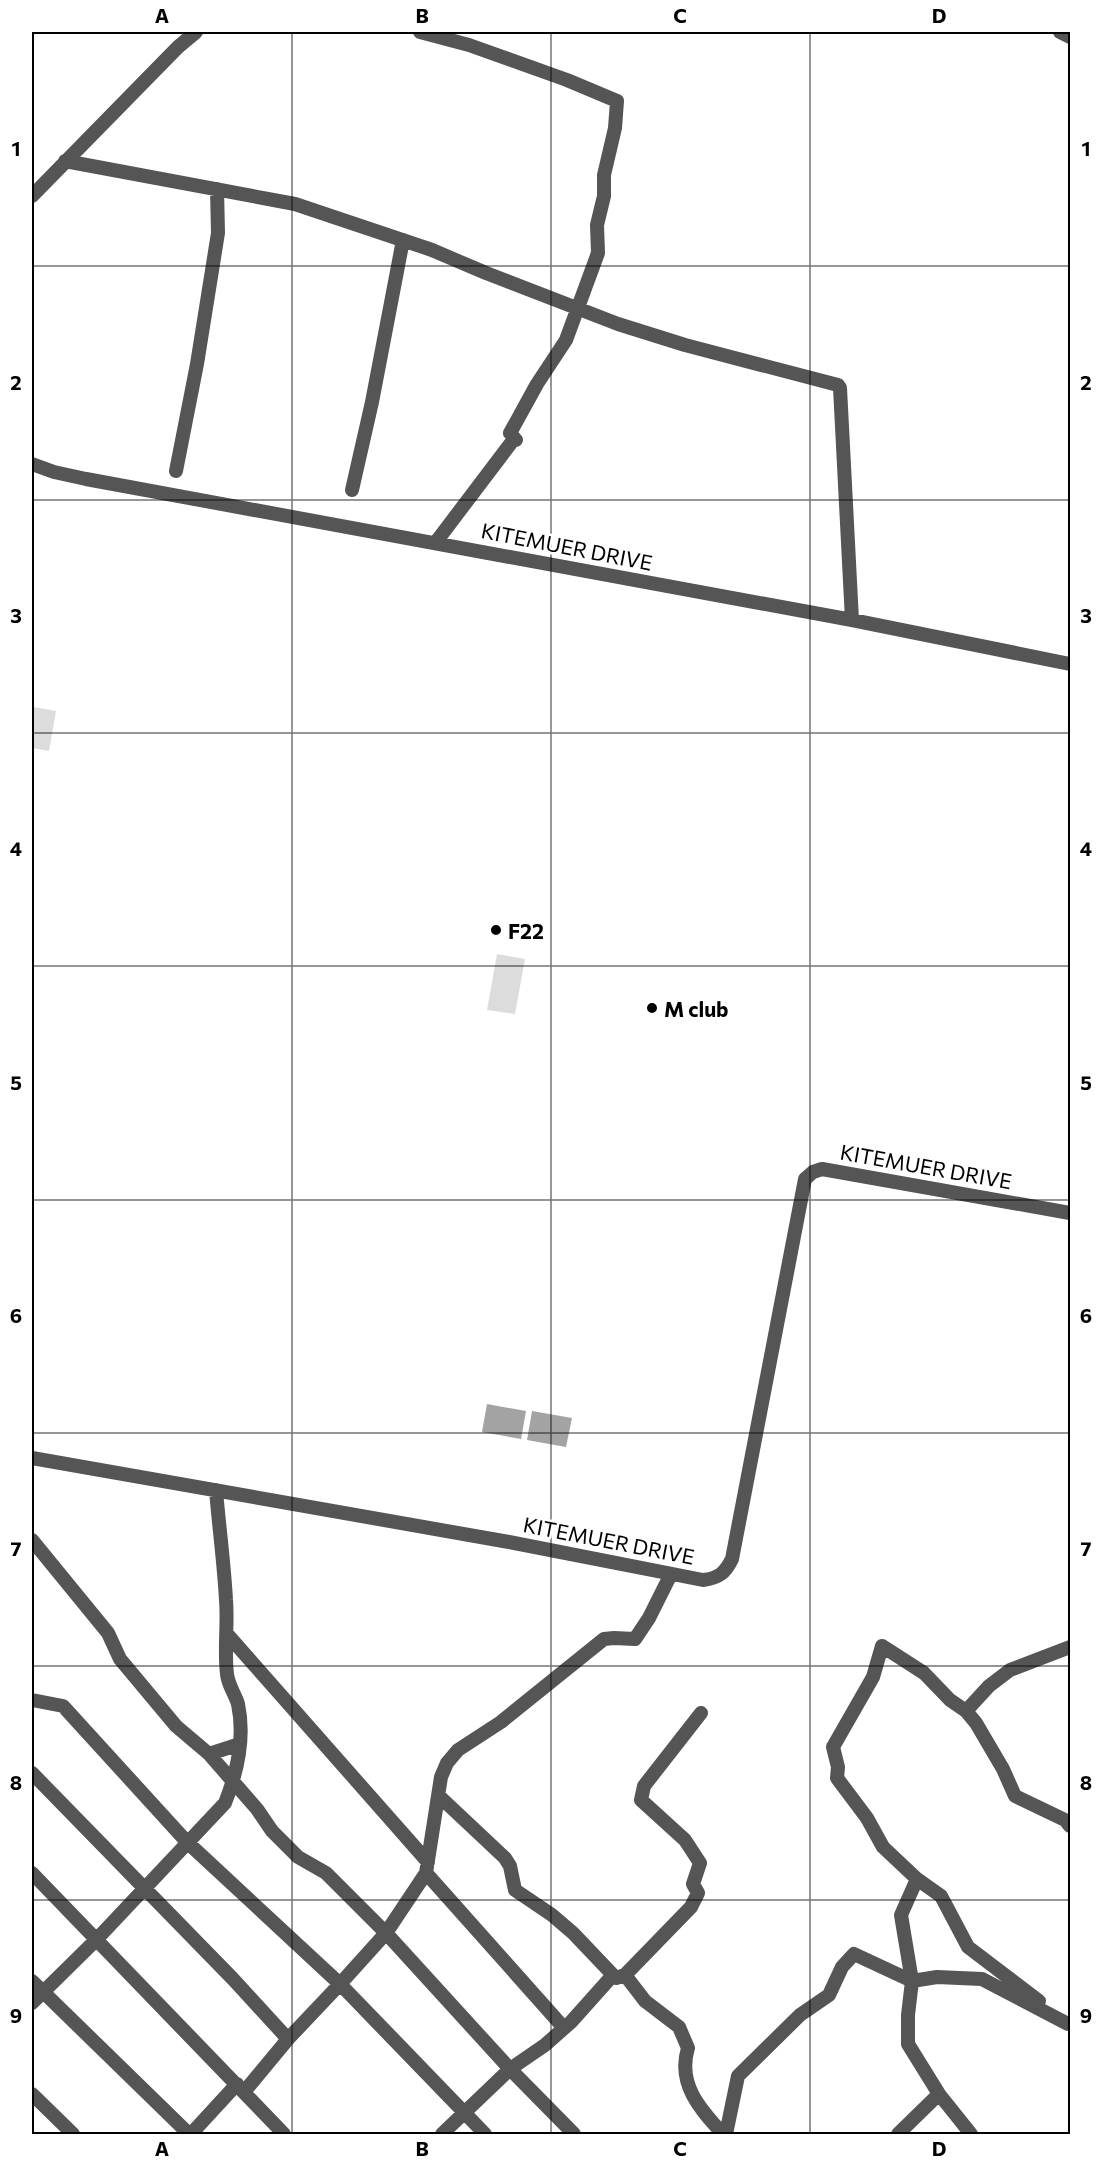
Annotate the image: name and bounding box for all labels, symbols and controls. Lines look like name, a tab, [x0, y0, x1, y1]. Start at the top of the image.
text: A	[155, 3, 169, 27]
text: B	[415, 3, 429, 27]
text: C	[673, 3, 687, 27]
text: D	[932, 3, 946, 27]
text: 1	[11, 136, 21, 160]
text: 1	[1081, 136, 1091, 160]
text: 2	[10, 370, 22, 394]
text: 2	[1080, 370, 1092, 394]
street label: KITEMUER DRIVE	[479, 517, 655, 575]
text: 3	[10, 603, 22, 627]
text: 3	[1080, 603, 1092, 627]
text: 4	[10, 836, 22, 860]
text: 4	[1080, 836, 1092, 860]
place label: F22	[508, 918, 544, 943]
marker: F22	[489, 923, 503, 937]
place label: M club	[664, 996, 729, 1021]
marker: M club	[645, 1001, 659, 1015]
text: 5	[10, 1070, 22, 1094]
text: 5	[1080, 1070, 1092, 1094]
street label: KITEMUER DRIVE	[838, 1139, 1014, 1193]
text: 6	[10, 1303, 22, 1327]
text: 6	[1080, 1303, 1092, 1327]
street label: KITEMUER DRIVE	[521, 1511, 697, 1569]
text: 7	[11, 1536, 22, 1560]
text: 7	[1081, 1536, 1092, 1560]
text: 8	[10, 1770, 22, 1794]
text: 8	[1080, 1770, 1092, 1794]
text: 9	[10, 2003, 22, 2027]
text: 9	[1080, 2003, 1092, 2027]
text: A	[155, 2136, 169, 2160]
text: B	[415, 2136, 429, 2160]
text: C	[673, 2136, 687, 2160]
text: D	[932, 2136, 946, 2160]

